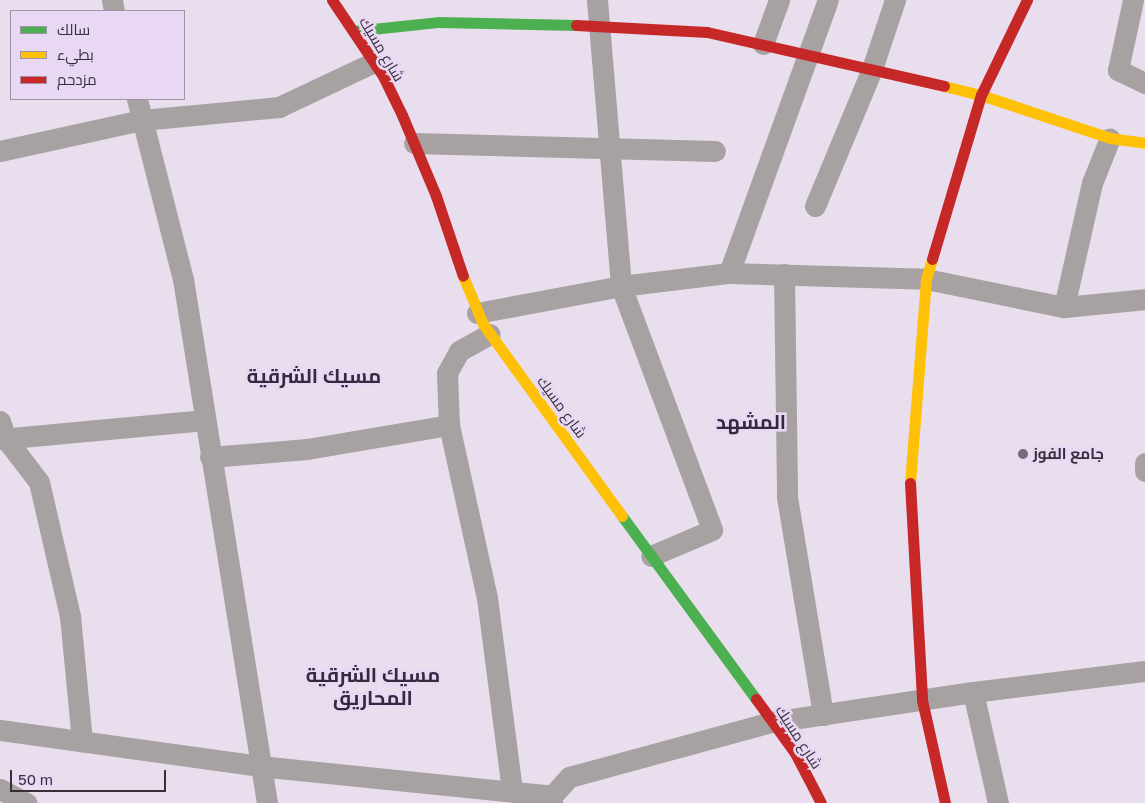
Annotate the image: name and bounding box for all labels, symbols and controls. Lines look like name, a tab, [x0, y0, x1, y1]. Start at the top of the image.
legend	[10, 10, 185, 100]
street label: شارع مسيك	[356, 14, 408, 84]
text: سالك	[57, 20, 90, 38]
text: بطيء	[57, 45, 94, 63]
text: مزدحم	[57, 70, 97, 88]
district label: مسيك الشرقية	[247, 363, 381, 387]
street label: شارع مسيك	[534, 373, 590, 441]
district label: المشهد	[716, 409, 786, 433]
place label: جامع الفوز	[1033, 445, 1104, 463]
marker: جامع الفوز	[1017, 448, 1029, 460]
district label: مسيك الشرقية المحاريق	[306, 662, 440, 709]
street label: شارع مسيك	[772, 702, 826, 772]
scale bar	[12, 760, 169, 792]
text: 50 m	[18, 770, 53, 788]

